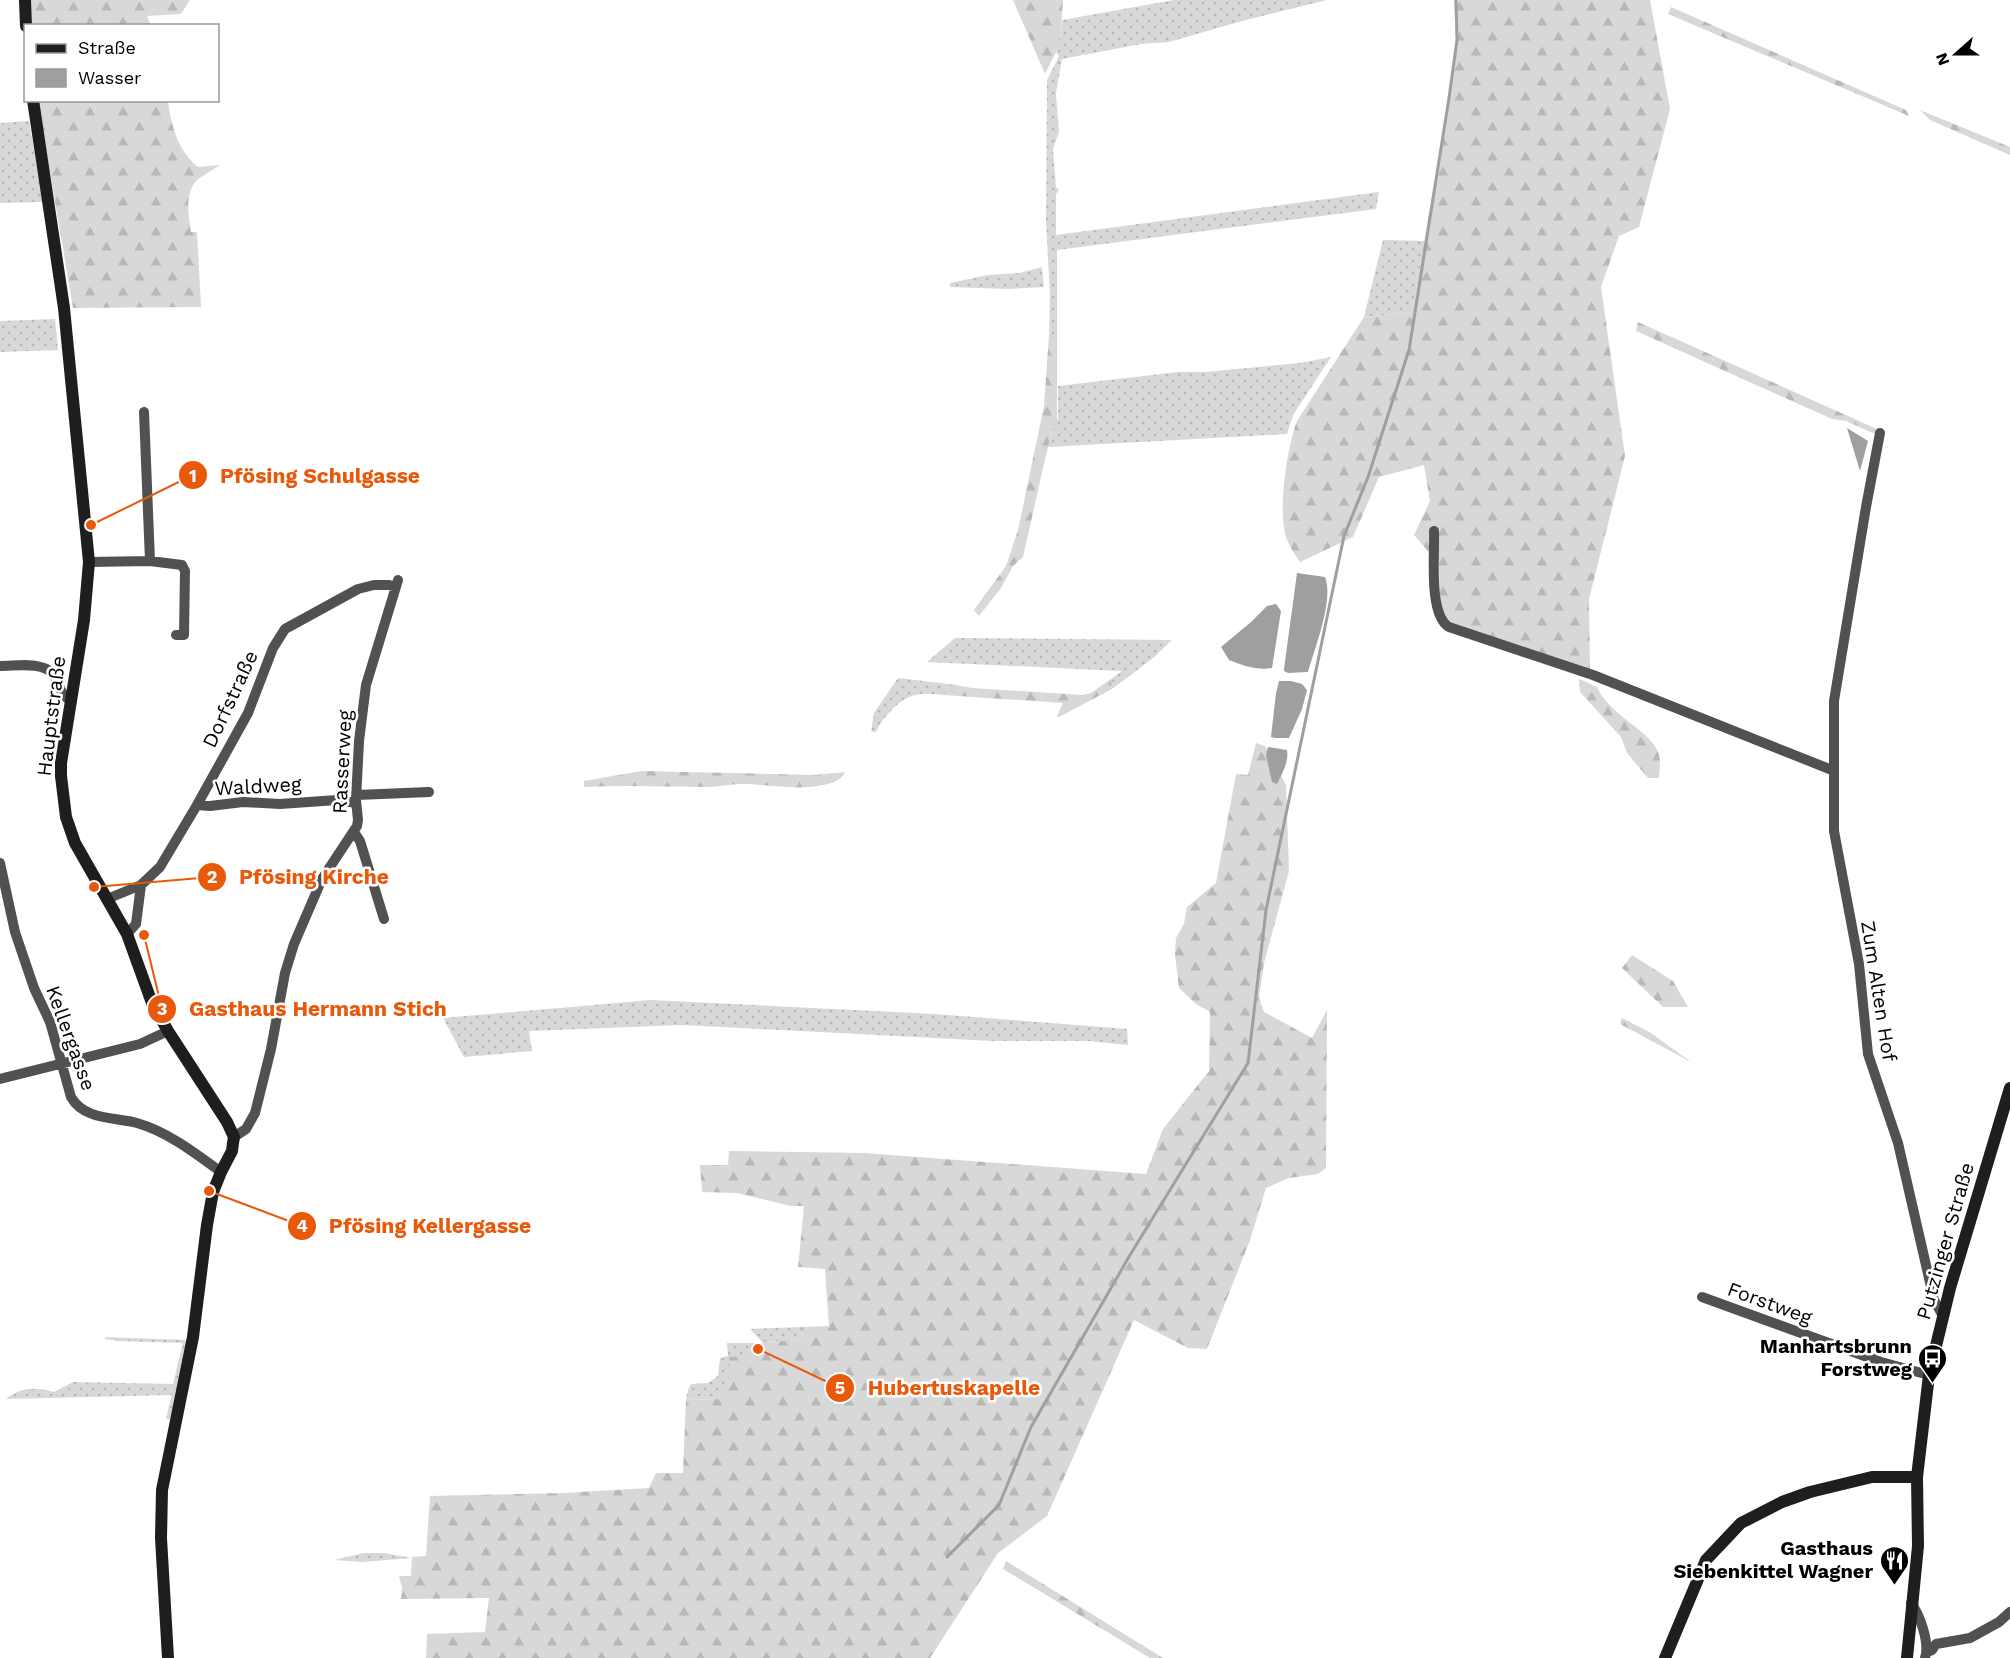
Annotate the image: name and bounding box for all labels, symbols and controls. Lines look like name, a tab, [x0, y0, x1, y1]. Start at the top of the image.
legend	[24, 24, 219, 102]
north arrow	[1926, 24, 1986, 84]
text: Straße	[78, 37, 136, 58]
text: N	[1931, 50, 1953, 68]
text: Wasser	[78, 67, 141, 88]
callout: Pfösing Schulgasse	[178, 456, 432, 495]
text: Pfösing Schulgasse	[220, 463, 420, 488]
text: 1	[189, 465, 197, 486]
street label: Dorfstraße	[197, 647, 263, 751]
street label: Hauptstraße	[32, 655, 70, 777]
street label: Rasserweg	[327, 709, 357, 815]
street label: Waldweg	[214, 772, 302, 800]
callout: Pfösing Kirche	[197, 857, 401, 896]
text: Pfösing Kirche	[239, 864, 389, 889]
text: 2	[207, 866, 217, 887]
street label: Zum Alten Hof	[1856, 919, 1902, 1063]
street label: Kellergasse	[41, 982, 101, 1094]
callout: Gasthaus Hermann Stich	[147, 989, 459, 1028]
text: Gasthaus Hermann Stich	[189, 996, 447, 1021]
text: 3	[157, 998, 167, 1019]
street label: Putzinger Straße	[1911, 1160, 1979, 1322]
callout: Pfösing Kellergasse	[287, 1206, 544, 1245]
text: Pfösing Kellergasse	[329, 1213, 531, 1238]
text: 4	[296, 1215, 308, 1236]
street label: Forstweg	[1724, 1277, 1816, 1330]
place label: Manhartsbrunn Forstweg	[1760, 1334, 1913, 1381]
bus stop icon: Manhartsbrunn Forstweg	[1917, 1342, 1949, 1384]
callout: Hubertuskapelle	[825, 1368, 1052, 1407]
text: Hubertuskapelle	[868, 1375, 1040, 1400]
text: 5	[835, 1377, 845, 1398]
place label: Gasthaus Siebenkittel Wagner	[1673, 1536, 1873, 1583]
restaurant icon: Gasthaus Siebenkittel Wagner	[1878, 1544, 1910, 1586]

